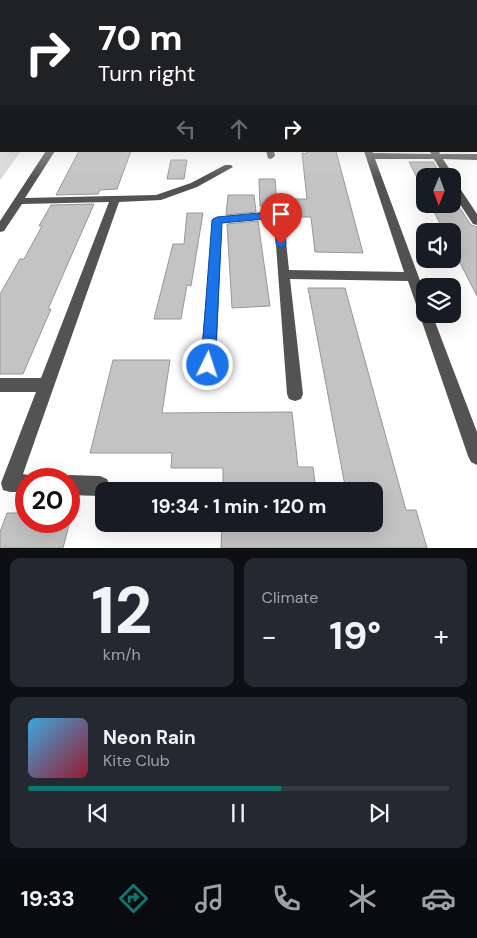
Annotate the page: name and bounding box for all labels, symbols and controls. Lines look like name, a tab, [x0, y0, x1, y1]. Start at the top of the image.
text: 70 m	[98, 15, 182, 61]
icon: right	[15, 20, 80, 85]
text: Turn right	[98, 59, 195, 88]
icon: left	[172, 115, 200, 143]
icon: ahead	[225, 115, 253, 143]
icon: right	[278, 115, 306, 143]
north arrow	[416, 168, 461, 212]
map controls	[416, 168, 461, 323]
pin	[260, 193, 302, 244]
icon: arrive	[267, 200, 295, 228]
button: sound	[416, 223, 461, 268]
button: layers	[416, 278, 461, 323]
position arrow	[181, 338, 233, 390]
speed limit sign: 20	[15, 468, 80, 533]
text: 19:34 · 1 min · 120 m	[152, 494, 326, 519]
text: 12	[91, 569, 152, 653]
text: Climate	[262, 587, 318, 608]
text: 19°	[329, 611, 381, 661]
text: −	[262, 618, 277, 655]
text: +	[434, 618, 449, 655]
text: km/h	[103, 644, 141, 665]
text: Neon Rain	[103, 725, 196, 750]
text: Kite Club	[103, 750, 170, 771]
icon: previous	[84, 799, 112, 827]
icon: pause	[224, 799, 252, 827]
icon: next	[365, 799, 393, 827]
icon: directions	[116, 881, 151, 916]
icon: music	[192, 881, 227, 916]
icon: phone	[269, 881, 304, 916]
icon: climate	[345, 881, 380, 916]
icon: car	[421, 881, 456, 916]
text: 19:33	[21, 884, 75, 913]

